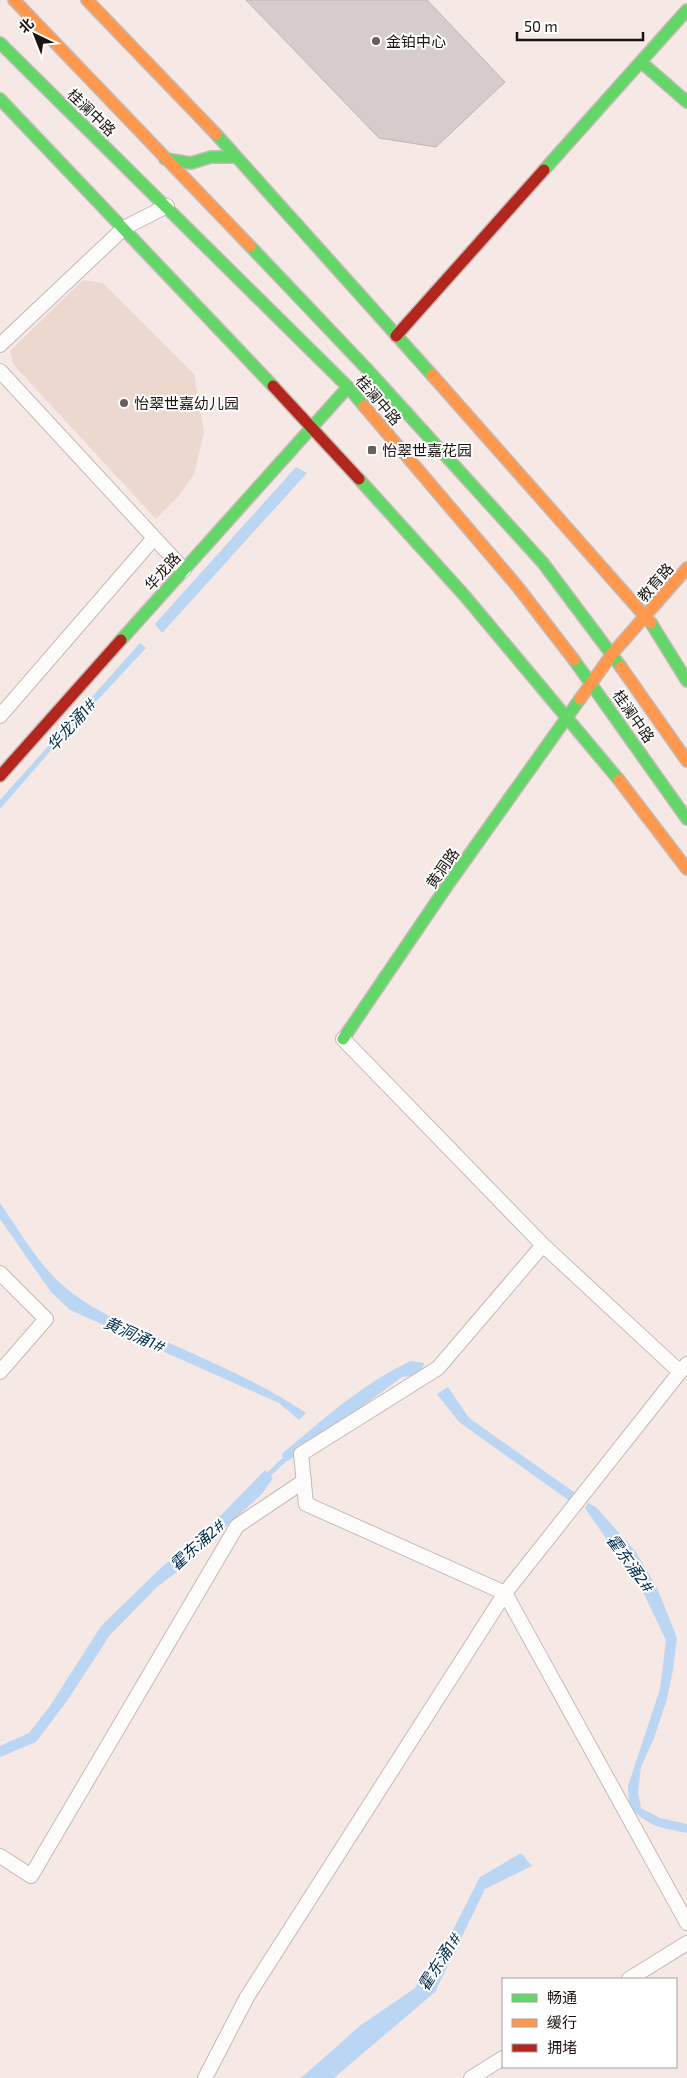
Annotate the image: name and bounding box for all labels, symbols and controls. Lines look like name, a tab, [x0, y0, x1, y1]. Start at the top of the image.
north arrow	[10, 10, 60, 60]
scale bar	[517, 10, 643, 42]
text: 北	[15, 14, 37, 36]
text: 50 m	[524, 17, 558, 35]
place label: 金铂中心	[386, 32, 446, 50]
marker: 金铂中心	[370, 35, 382, 47]
street label: 桂澜中路	[64, 85, 120, 139]
street label: 桂澜中路	[353, 371, 405, 429]
place label: 怡翠世嘉幼儿园	[134, 394, 239, 412]
marker: 怡翠世嘉幼儿园	[118, 397, 130, 409]
place label: 怡翠世嘉花园	[382, 441, 472, 459]
marker: 怡翠世嘉花园	[366, 444, 378, 456]
street label: 华龙路	[140, 548, 184, 594]
street label: 教育路	[633, 559, 677, 605]
street label: 桂澜中路	[609, 686, 659, 746]
water label: 华龙涌1#	[42, 693, 100, 755]
street label: 黄洞路	[422, 844, 462, 892]
water label: 黄洞涌1#	[101, 1312, 169, 1356]
water label: 霍东涌2#	[165, 1514, 229, 1574]
water label: 霍东涌2#	[603, 1530, 659, 1596]
water label: 霍东涌1#	[413, 1928, 465, 1994]
legend	[502, 1978, 677, 2068]
text: 畅通	[547, 1988, 577, 2006]
text: 缓行	[547, 2013, 577, 2031]
text: 拥堵	[547, 2038, 577, 2056]

